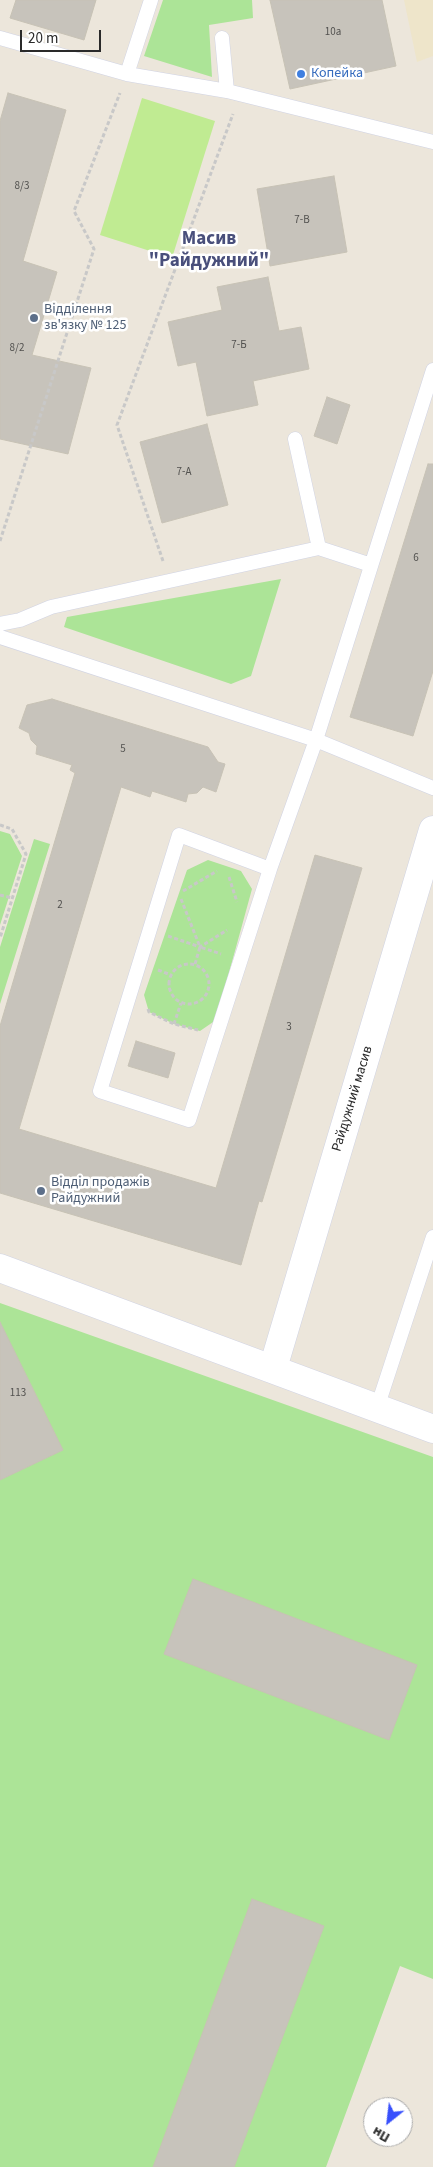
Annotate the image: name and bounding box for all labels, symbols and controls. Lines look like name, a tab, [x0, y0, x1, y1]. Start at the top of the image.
scale bar	[22, 20, 104, 52]
house number: 10а	[325, 26, 341, 40]
text: 20 m	[28, 28, 58, 49]
place label: Копейка	[311, 66, 363, 82]
marker: Копейка	[295, 68, 307, 80]
house number: 8/3	[15, 180, 29, 194]
house number: 7-В	[294, 214, 310, 228]
district label: Масив "Райдужний"	[149, 229, 269, 273]
place label: Відділення зв'язку № 125	[44, 302, 126, 334]
marker: Відділення зв'язку № 125	[28, 312, 40, 324]
house number: 7-Б	[231, 339, 247, 353]
house number: 8/2	[10, 342, 24, 356]
house number: 7-А	[177, 466, 191, 480]
house number: 6	[413, 552, 419, 566]
house number: 5	[120, 743, 126, 757]
house number: 2	[57, 899, 63, 913]
house number: 3	[286, 1021, 292, 1035]
street label: Райдужний масив	[329, 1044, 377, 1154]
place label: Відділ продажів Райдужний	[51, 1175, 150, 1208]
marker: Відділ продажів Райдужний	[35, 1185, 47, 1197]
house number: 113	[10, 1387, 26, 1401]
north arrow	[363, 2097, 413, 2147]
text: Пн	[369, 2121, 394, 2147]

